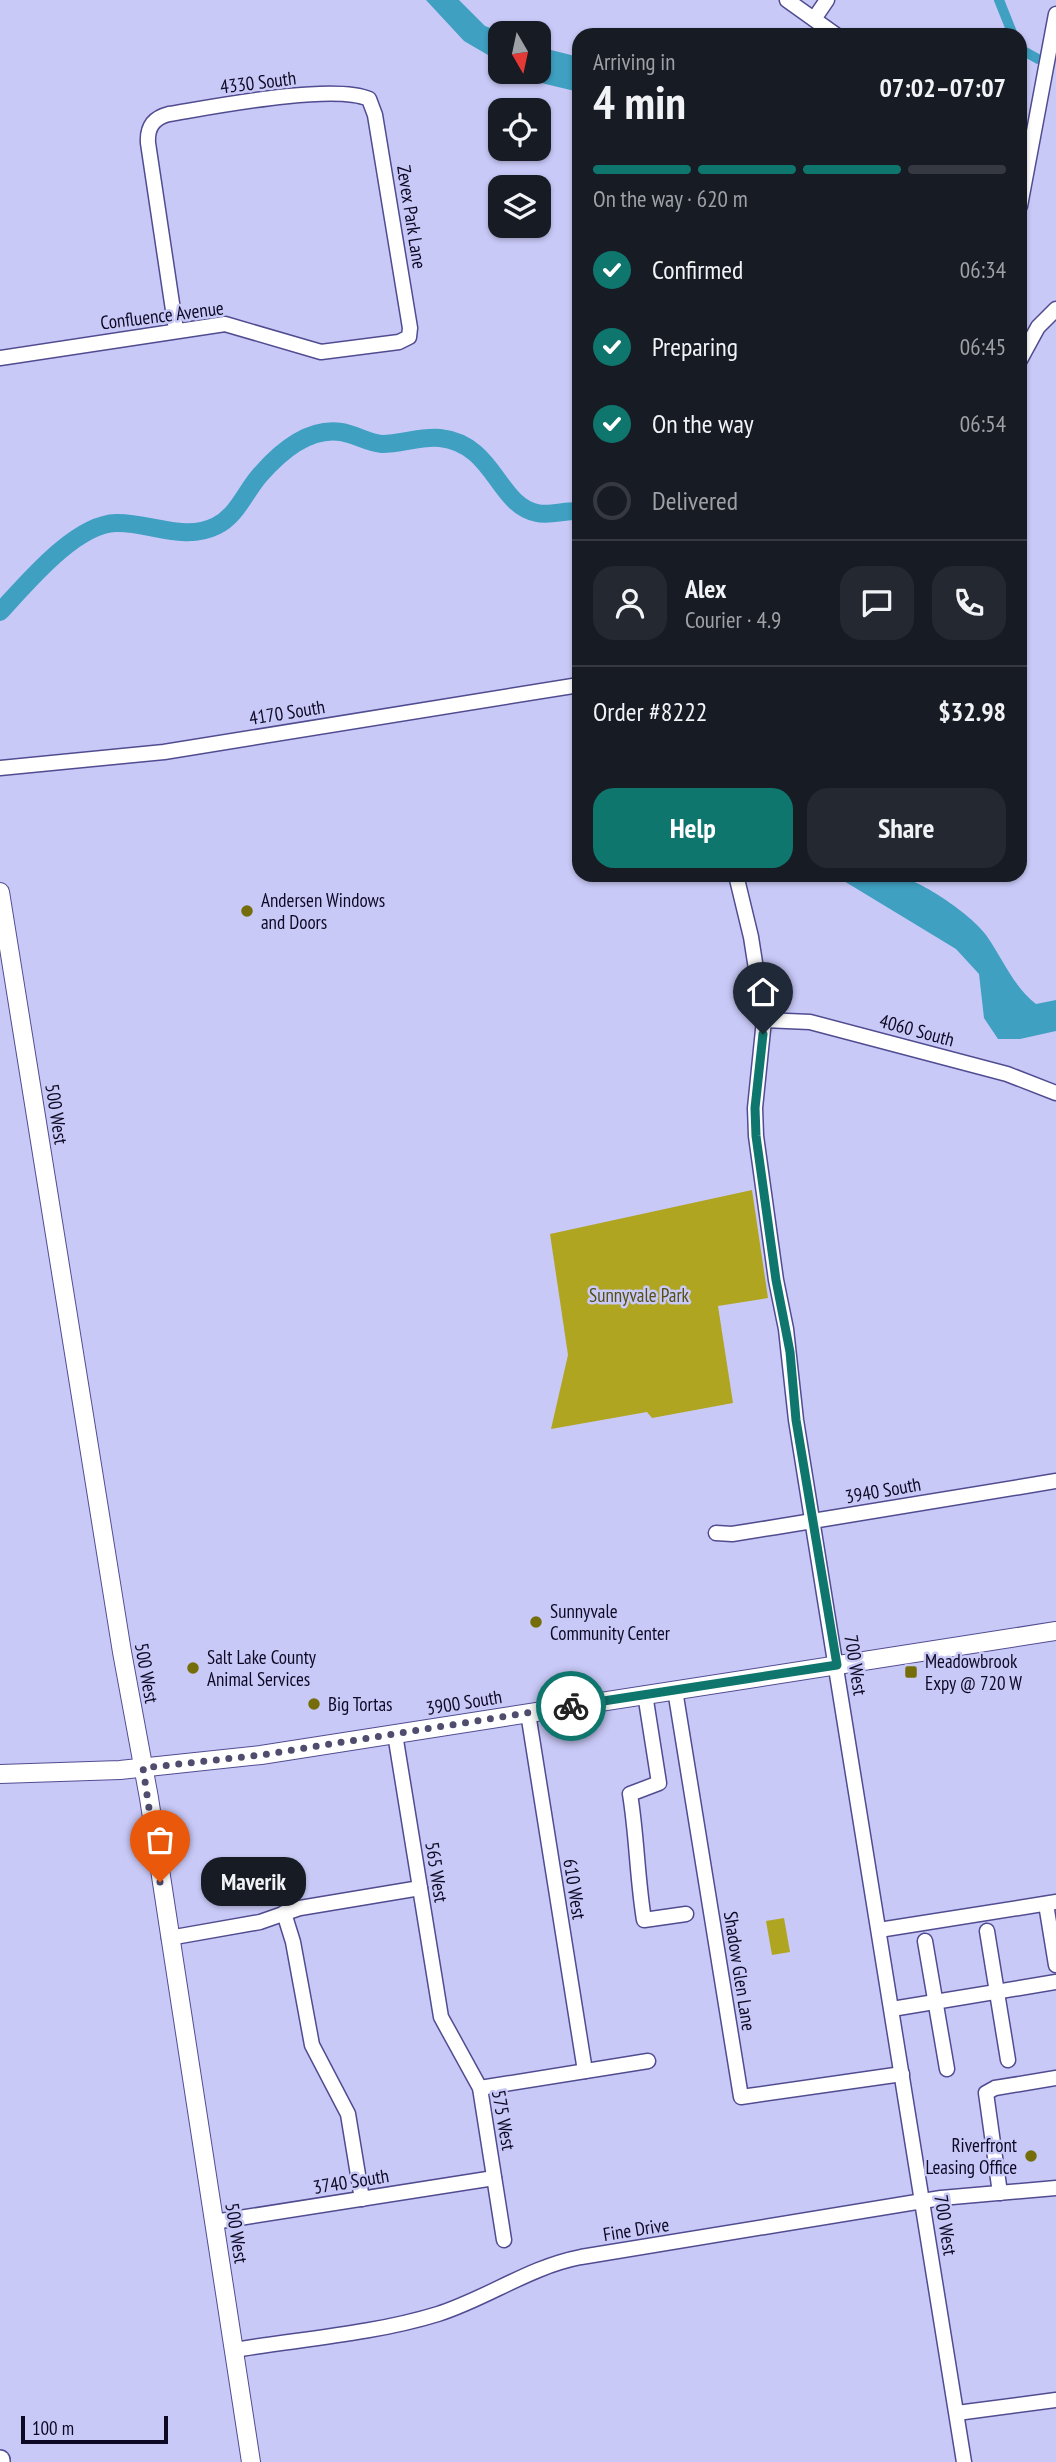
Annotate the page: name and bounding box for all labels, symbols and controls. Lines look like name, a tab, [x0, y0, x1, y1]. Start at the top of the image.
north arrow	[488, 21, 551, 84]
map controls	[488, 21, 551, 238]
text: Arriving in	[593, 47, 675, 76]
street label: 4330 South	[219, 65, 297, 99]
text: 07:02–07:07	[879, 71, 1006, 104]
text: 4 min	[593, 72, 686, 132]
button: locate	[488, 98, 551, 161]
street label: Zevex Park Lane	[392, 163, 432, 271]
button: layers	[488, 175, 551, 238]
text: On the way · 620 m	[593, 184, 748, 213]
icon: check	[593, 251, 631, 289]
text: Confirmed	[652, 253, 743, 286]
text: 06:34	[960, 255, 1006, 284]
street label: Confluence Avenue	[99, 296, 225, 334]
icon: check	[593, 328, 631, 366]
text: Preparing	[652, 330, 738, 363]
text: 06:45	[960, 332, 1006, 361]
icon: check	[593, 405, 631, 443]
text: On the way	[652, 407, 754, 440]
text: 06:54	[960, 409, 1006, 438]
text: Delivered	[652, 484, 738, 517]
button: person	[593, 566, 667, 640]
button: chat	[840, 566, 914, 640]
button: phone	[932, 566, 1006, 640]
text: Alex	[685, 572, 726, 605]
text: Courier · 4.9	[685, 605, 781, 634]
street label: 4170 South	[247, 694, 327, 730]
text: Order #8222	[593, 695, 708, 728]
text: $32.98	[938, 695, 1006, 728]
button: Help	[593, 788, 793, 868]
button: Share	[807, 788, 1006, 868]
place label: Andersen Windows and Doors	[261, 888, 385, 934]
marker: Andersen Windows and Doors	[239, 903, 255, 919]
pin	[733, 962, 793, 1034]
icon: home	[744, 973, 782, 1011]
street label: 4060 South	[877, 1009, 957, 1051]
street label: 500 West	[40, 1082, 74, 1147]
park label: Sunnyvale Park	[589, 1283, 690, 1307]
street label: 3940 South	[843, 1472, 923, 1508]
place label: Sunnyvale Community Center	[550, 1599, 671, 1645]
marker: Sunnyvale Community Center	[528, 1614, 544, 1630]
street label: 700 West	[839, 1633, 873, 1698]
street label: 500 West	[130, 1641, 164, 1706]
place label: Salt Lake County Animal Services	[207, 1645, 317, 1691]
place label: Meadowbrook Expy @ 720 W	[925, 1649, 1022, 1695]
marker: Salt Lake County Animal Services	[185, 1660, 201, 1676]
marker: Meadowbrook Expy @ 720 W	[903, 1664, 919, 1680]
courier	[536, 1671, 606, 1741]
street label: 3900 South	[424, 1684, 504, 1720]
icon: bike	[552, 1687, 590, 1725]
place label: Big Tortas	[328, 1692, 392, 1716]
marker: Big Tortas	[306, 1696, 322, 1712]
pin	[130, 1810, 190, 1882]
icon: bag	[141, 1821, 179, 1859]
street label: 565 West	[420, 1840, 454, 1905]
callout: Maverik	[202, 1857, 307, 1906]
street label: 610 West	[558, 1857, 592, 1922]
text: Maverik	[221, 1867, 286, 1896]
street label: Shadow Glen Lane	[719, 1910, 761, 2033]
street label: 575 West	[487, 2088, 521, 2153]
place label: Riverfront Leasing Office	[925, 2133, 1018, 2179]
marker: Riverfront Leasing Office	[1023, 2148, 1039, 2164]
street label: 3740 South	[311, 2163, 391, 2199]
street label: 700 West	[929, 2193, 963, 2258]
street label: 500 West	[220, 2201, 254, 2266]
street label: Fine Drive	[601, 2212, 671, 2246]
scale bar	[21, 2413, 168, 2445]
text: 100 m	[32, 2416, 74, 2440]

